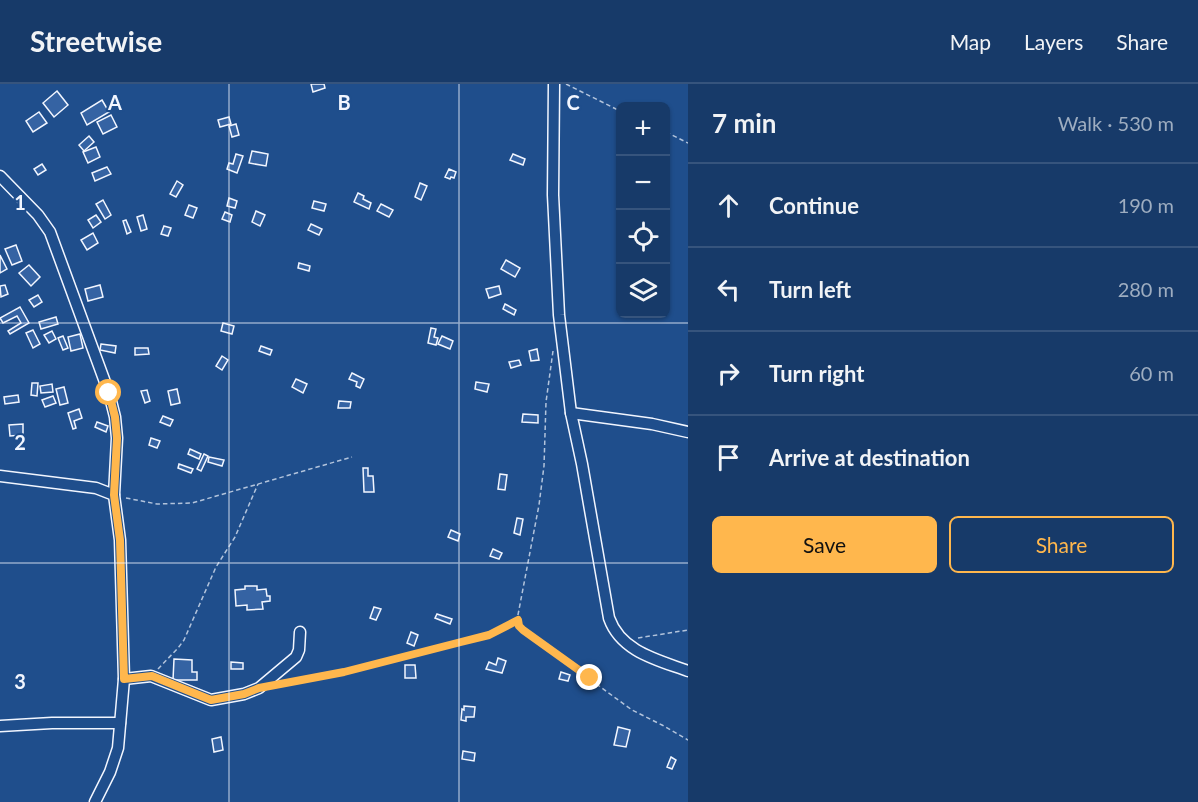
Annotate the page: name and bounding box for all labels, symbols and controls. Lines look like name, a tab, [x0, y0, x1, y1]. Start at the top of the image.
text: Streetwise	[30, 24, 162, 58]
text: Map	[950, 29, 991, 54]
text: Layers	[1024, 29, 1083, 54]
text: Share	[1116, 29, 1168, 54]
text: A	[107, 90, 122, 114]
text: B	[337, 90, 351, 114]
text: C	[566, 90, 580, 114]
map controls	[616, 102, 670, 318]
button: +	[616, 102, 670, 156]
text: 7 min	[712, 107, 776, 139]
text: Walk · 530 m	[1058, 111, 1174, 135]
button: −	[616, 156, 670, 210]
icon: ahead	[712, 189, 745, 222]
text: 1	[14, 190, 26, 214]
text: Continue	[769, 192, 859, 219]
text: 190 m	[1118, 193, 1174, 217]
button: locate	[616, 210, 670, 264]
button: layers	[616, 264, 670, 318]
icon: left	[712, 273, 745, 306]
text: Turn left	[769, 276, 851, 303]
text: 280 m	[1118, 277, 1174, 301]
icon: right	[712, 357, 745, 390]
text: Turn right	[769, 360, 864, 387]
text: 60 m	[1129, 361, 1174, 385]
route start	[95, 379, 121, 405]
text: 2	[14, 430, 26, 454]
icon: arrive	[712, 441, 745, 474]
text: Arrive at destination	[769, 444, 970, 471]
button: Save	[712, 516, 937, 573]
button: Share	[949, 516, 1174, 573]
route end	[576, 664, 602, 690]
text: 3	[14, 669, 26, 693]

